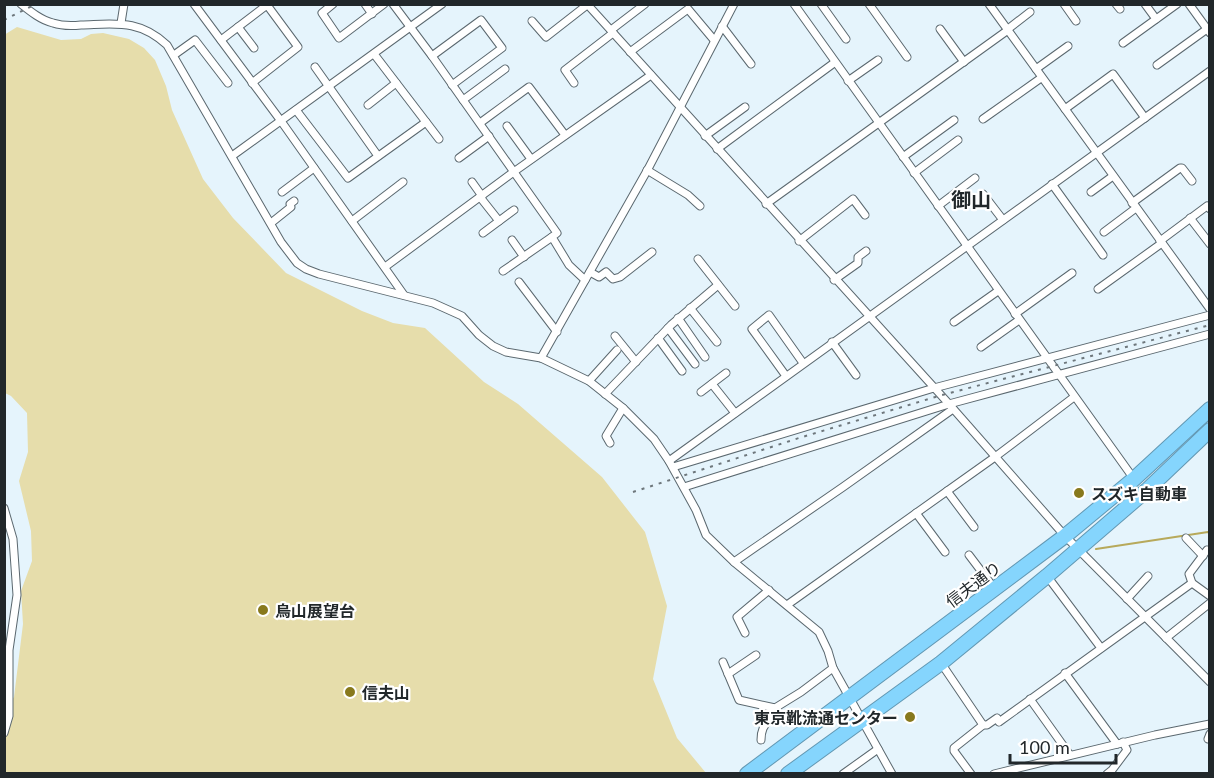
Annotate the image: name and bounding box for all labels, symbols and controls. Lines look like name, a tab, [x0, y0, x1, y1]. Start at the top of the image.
district label: 御山	[951, 187, 991, 211]
place label: スズキ自動車	[1091, 484, 1187, 503]
marker: スズキ自動車	[1072, 486, 1086, 500]
street label: 信夫通り	[942, 557, 1004, 611]
place label: 烏山展望台	[275, 601, 355, 620]
marker: 烏山展望台	[256, 603, 270, 617]
place label: 信夫山	[361, 683, 410, 702]
marker: 信夫山	[343, 685, 357, 699]
place label: 東京靴流通センター	[754, 708, 898, 727]
marker: 東京靴流通センター	[903, 710, 917, 724]
scale bar	[1010, 727, 1116, 765]
text: 100 m	[1019, 736, 1070, 758]

